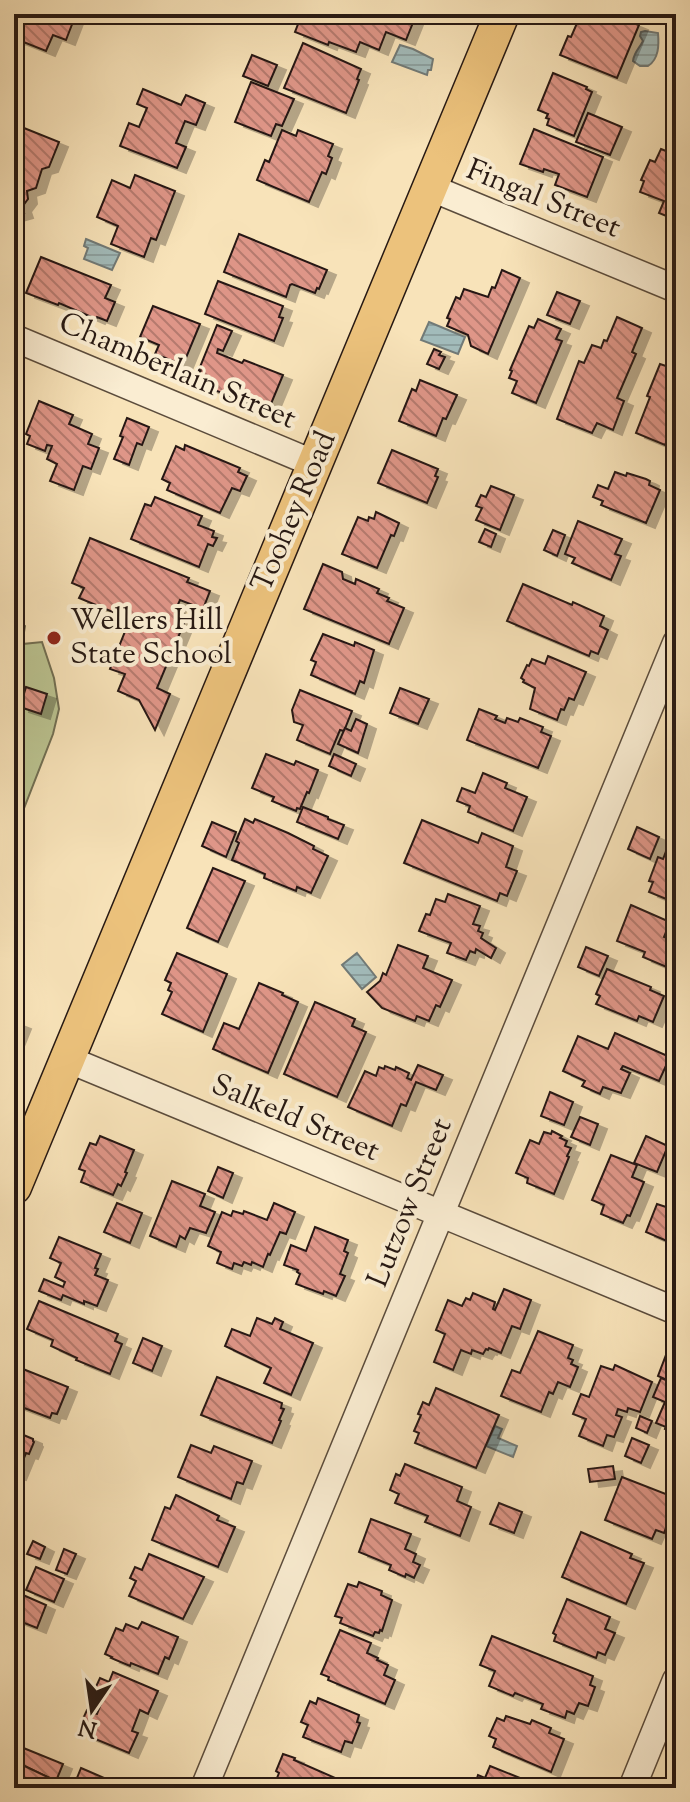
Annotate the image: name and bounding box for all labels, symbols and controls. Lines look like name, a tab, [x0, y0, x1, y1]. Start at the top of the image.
street label: Fingal Street	[459, 150, 627, 250]
street label: Chamberlain Street	[52, 303, 302, 441]
street label: Toohey Road	[242, 425, 348, 599]
place label: Wellers Hill State School	[70, 600, 232, 677]
marker: Wellers Hill State School	[45, 629, 63, 647]
street label: Salkeld Street	[204, 1064, 386, 1174]
street label: Lutzow Street	[358, 1112, 464, 1294]
north arrow	[52, 1670, 132, 1750]
text: N	[76, 1709, 100, 1744]

